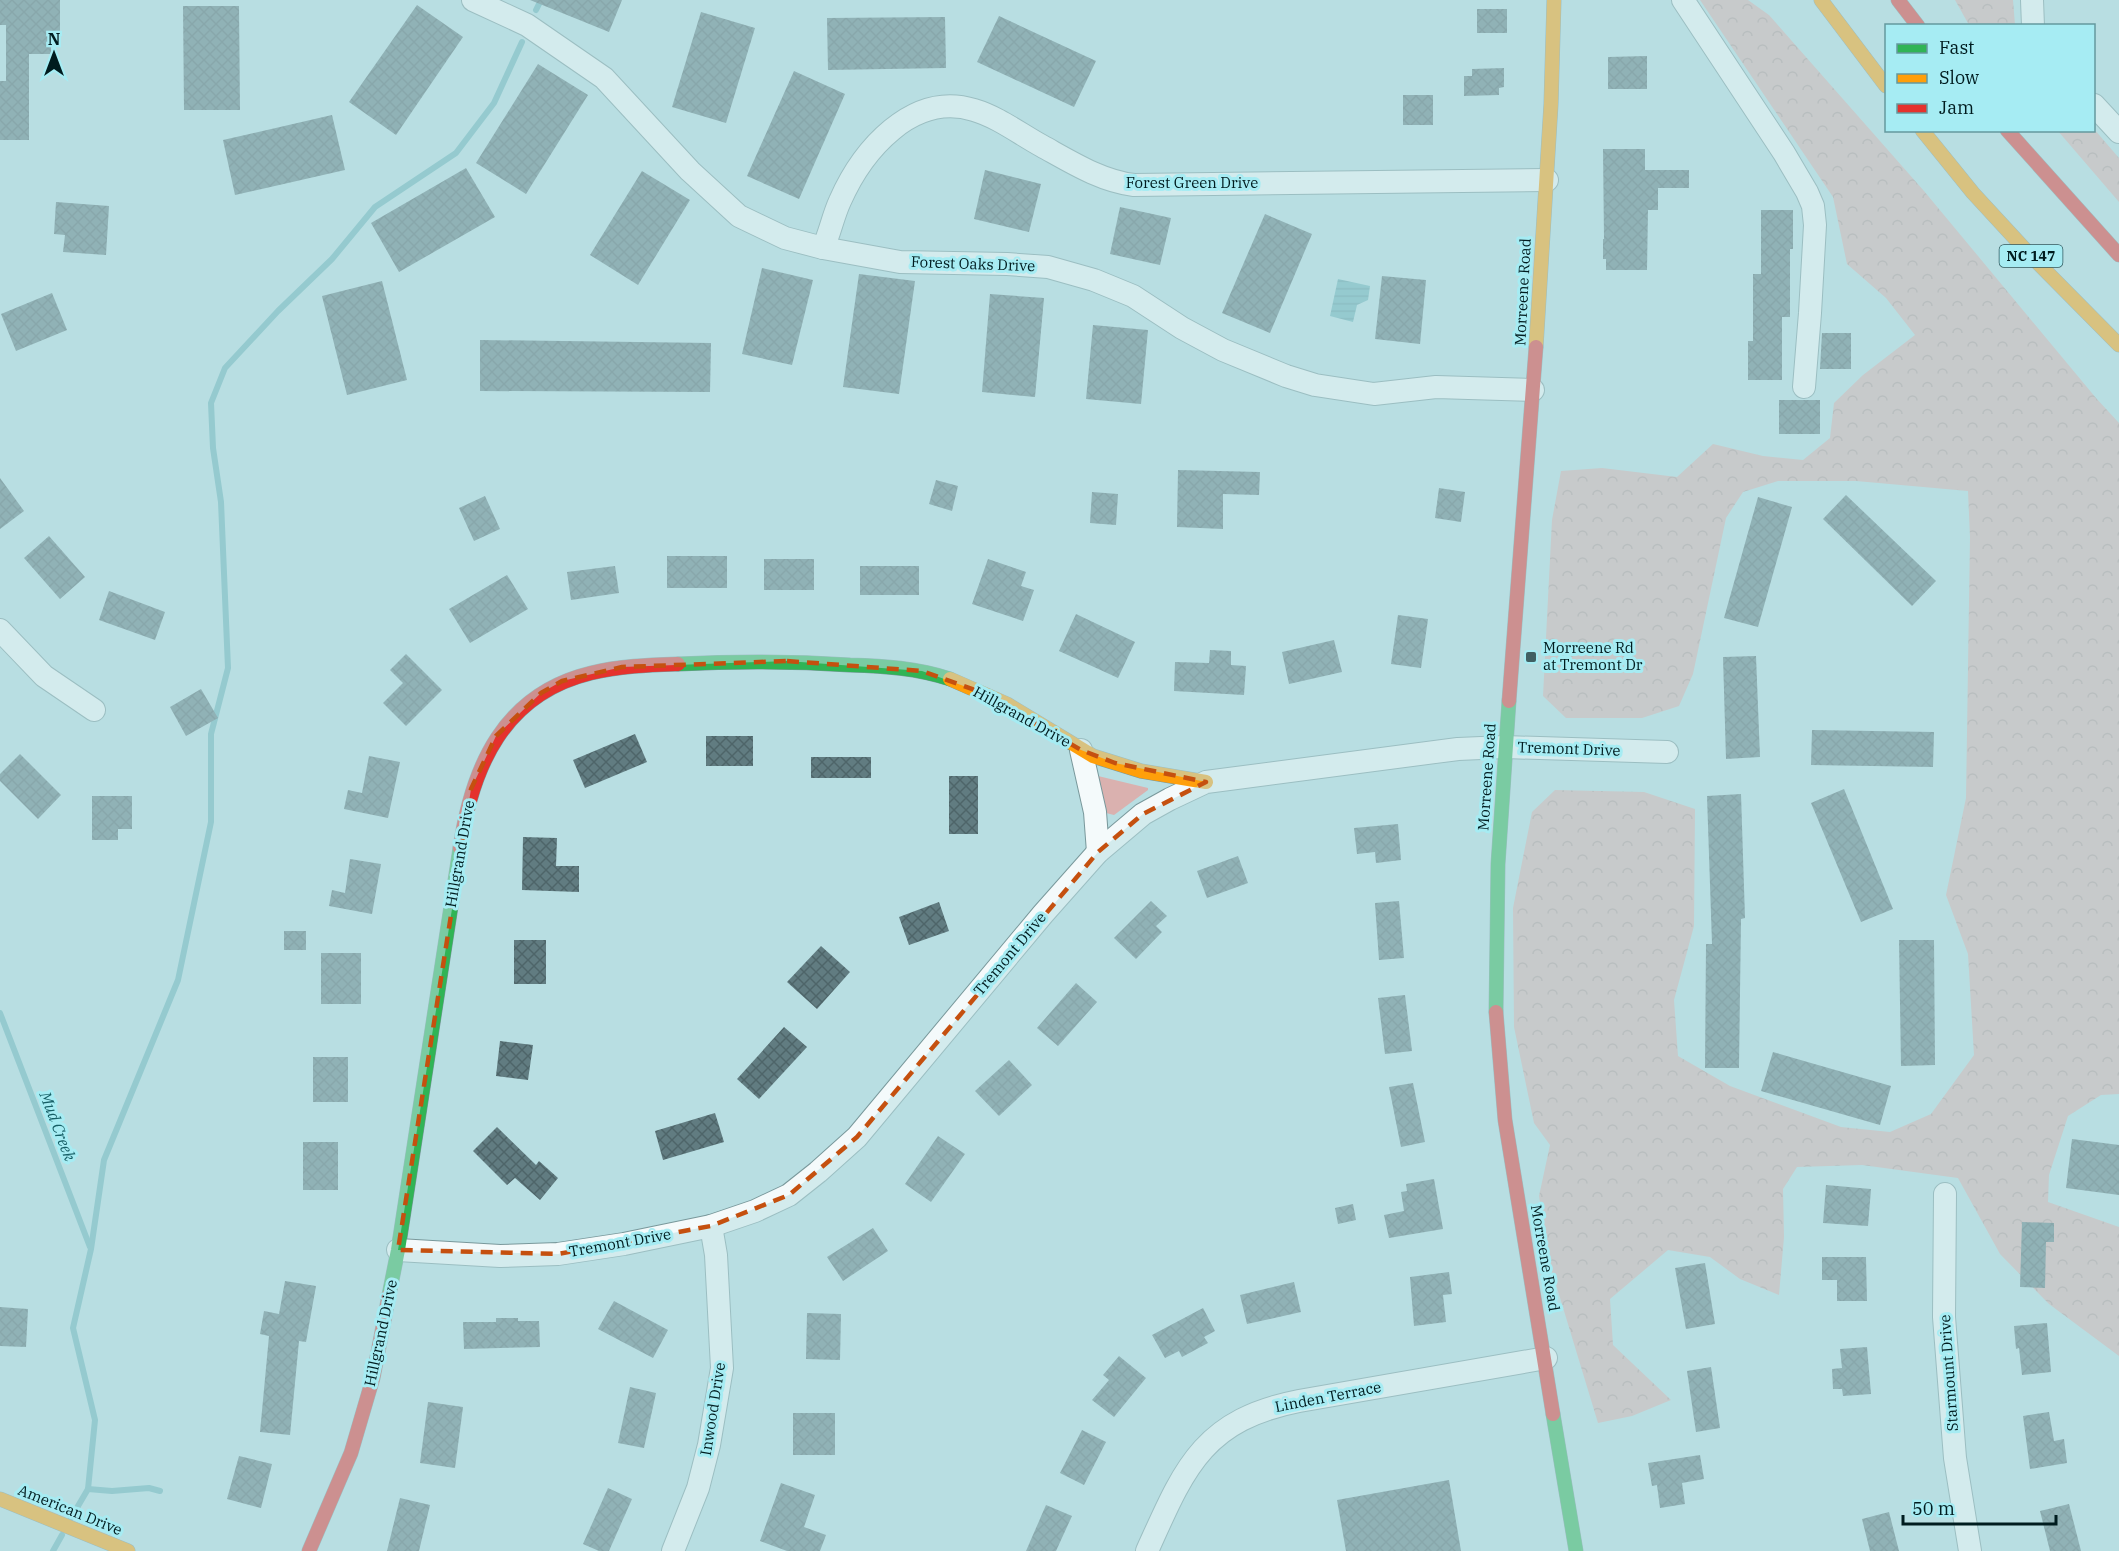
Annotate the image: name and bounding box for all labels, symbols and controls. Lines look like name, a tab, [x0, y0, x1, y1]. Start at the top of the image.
north arrow	[24, 24, 84, 84]
legend	[1885, 24, 2095, 132]
text: N	[48, 29, 60, 49]
text: Fast	[1939, 36, 1974, 59]
text: Slow	[1939, 66, 1979, 89]
text: Jam	[1939, 96, 1974, 119]
street label: Forest Green Drive	[1126, 173, 1258, 192]
street label: Morreene Road	[1510, 238, 1535, 346]
road number: NC 147	[2000, 245, 2062, 267]
street label: Forest Oaks Drive	[911, 252, 1035, 275]
place label: Morreene Rd at Tremont Dr	[1543, 638, 1643, 674]
marker: Morreene Rd at Tremont Dr	[1524, 650, 1538, 664]
street label: Hillgrand Drive	[970, 682, 1074, 751]
street label: Morreene Road	[1473, 723, 1500, 831]
street label: Tremont Drive	[1517, 737, 1621, 760]
street label: Hillgrand Drive	[441, 799, 478, 909]
street label: Tremont Drive	[969, 908, 1050, 999]
water label: Mud Creek	[35, 1087, 81, 1164]
street label: Morreene Road	[1527, 1203, 1564, 1313]
street label: Tremont Drive	[567, 1224, 672, 1261]
street label: Hillgrand Drive	[360, 1278, 401, 1388]
street label: Starmount Drive	[1935, 1314, 1962, 1432]
street label: Inwood Drive	[696, 1361, 729, 1457]
street label: Linden Terrace	[1273, 1377, 1383, 1416]
street label: American Drive	[15, 1480, 125, 1539]
scale bar	[1903, 1488, 2056, 1526]
text: 50 m	[1912, 1497, 1955, 1520]

